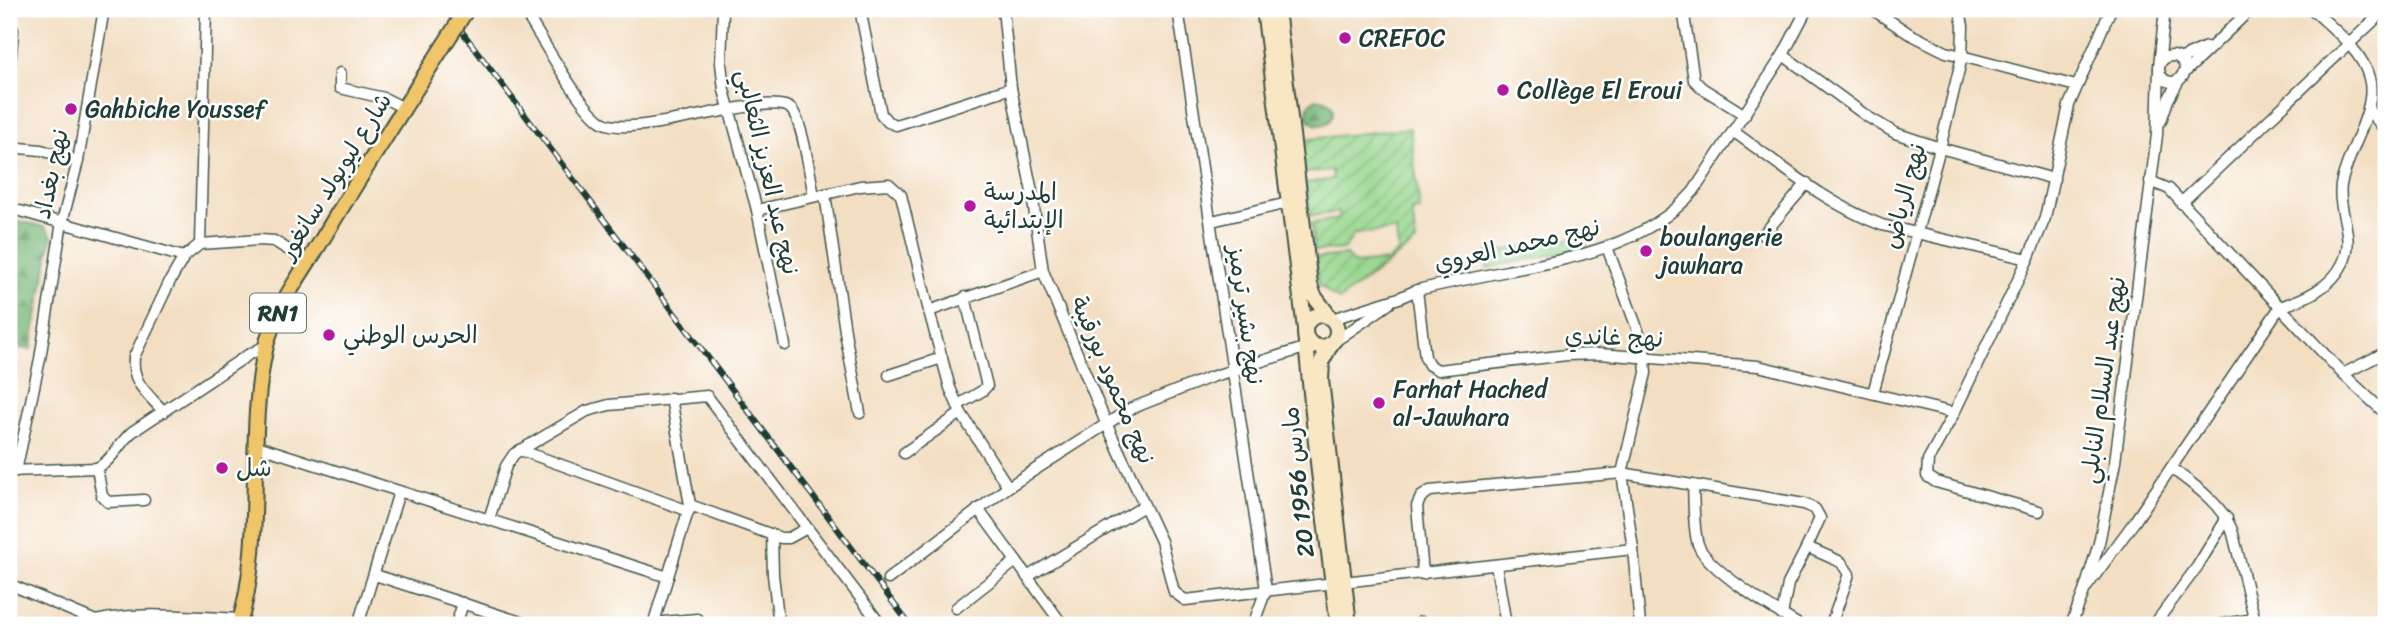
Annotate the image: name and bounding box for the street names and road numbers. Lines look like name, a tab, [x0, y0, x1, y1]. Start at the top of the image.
street label: نهج عبد العزيز الثعالبي	[724, 65, 812, 279]
street label: شارع ليوبولد سانغور	[265, 84, 403, 270]
street label: نهج بغداد	[21, 125, 81, 223]
street label: نهج الرياض	[1870, 138, 1938, 254]
street label: نهج محمد العروي	[1430, 206, 1604, 284]
street label: نهج بشير ترميز	[1215, 241, 1277, 387]
street label: نهج عبد السلام النابلي	[2068, 274, 2138, 486]
street label: نهج محمود بورقيبة	[1059, 289, 1167, 471]
road number: RN1	[250, 294, 306, 332]
street label: نهج غاندي	[1564, 314, 1664, 360]
street label: 20 مارس 1956	[1269, 404, 1327, 560]

